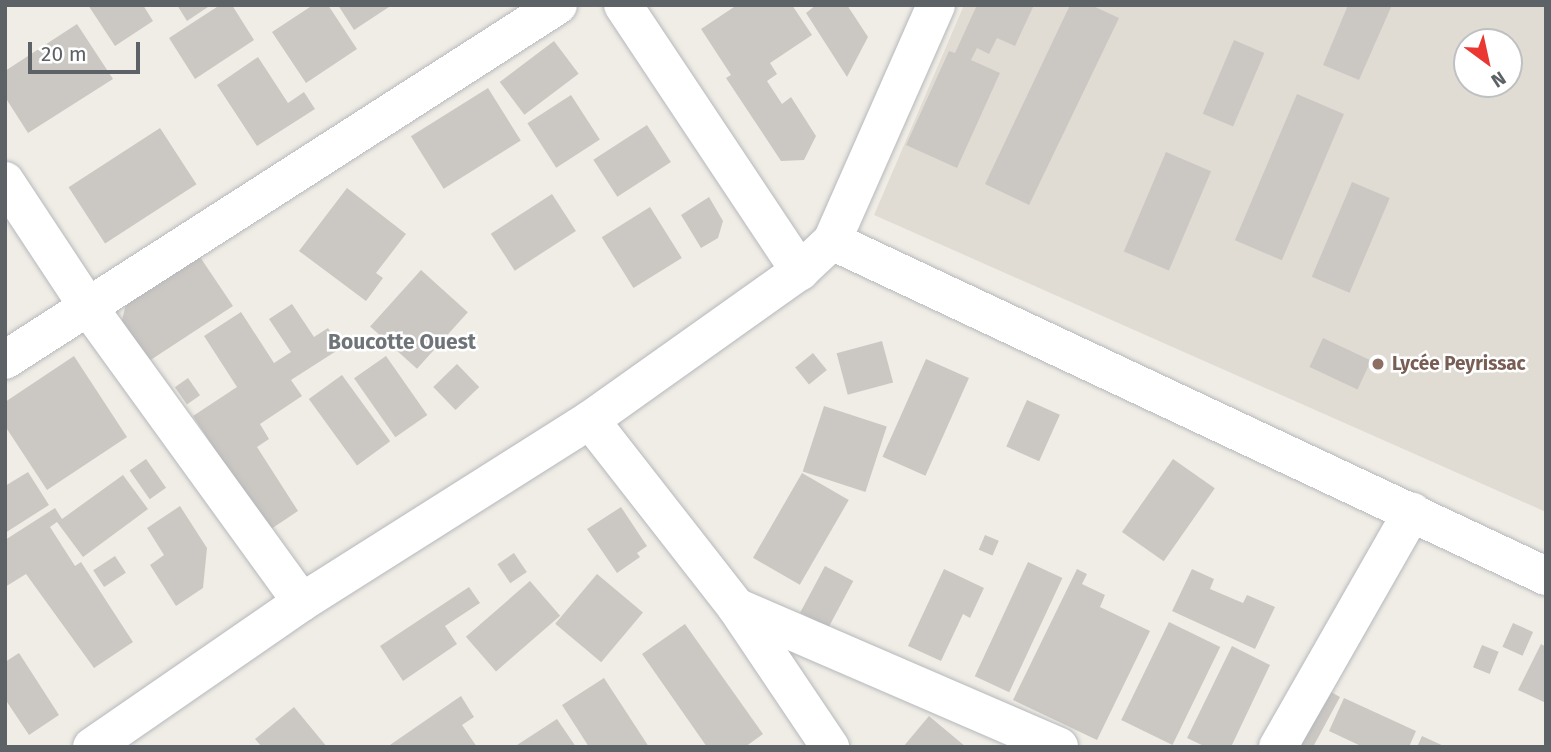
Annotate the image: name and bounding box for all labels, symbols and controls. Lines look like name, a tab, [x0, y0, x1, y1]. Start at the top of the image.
scale bar	[32, 28, 144, 72]
north arrow	[1453, 28, 1523, 98]
text: 20 m	[41, 41, 87, 67]
text: N	[1487, 66, 1510, 92]
district label: Boucotte Ouest	[328, 329, 476, 355]
place label: Lycée Peyrissac	[1392, 353, 1526, 375]
marker: Lycée Peyrissac	[1370, 356, 1386, 372]

